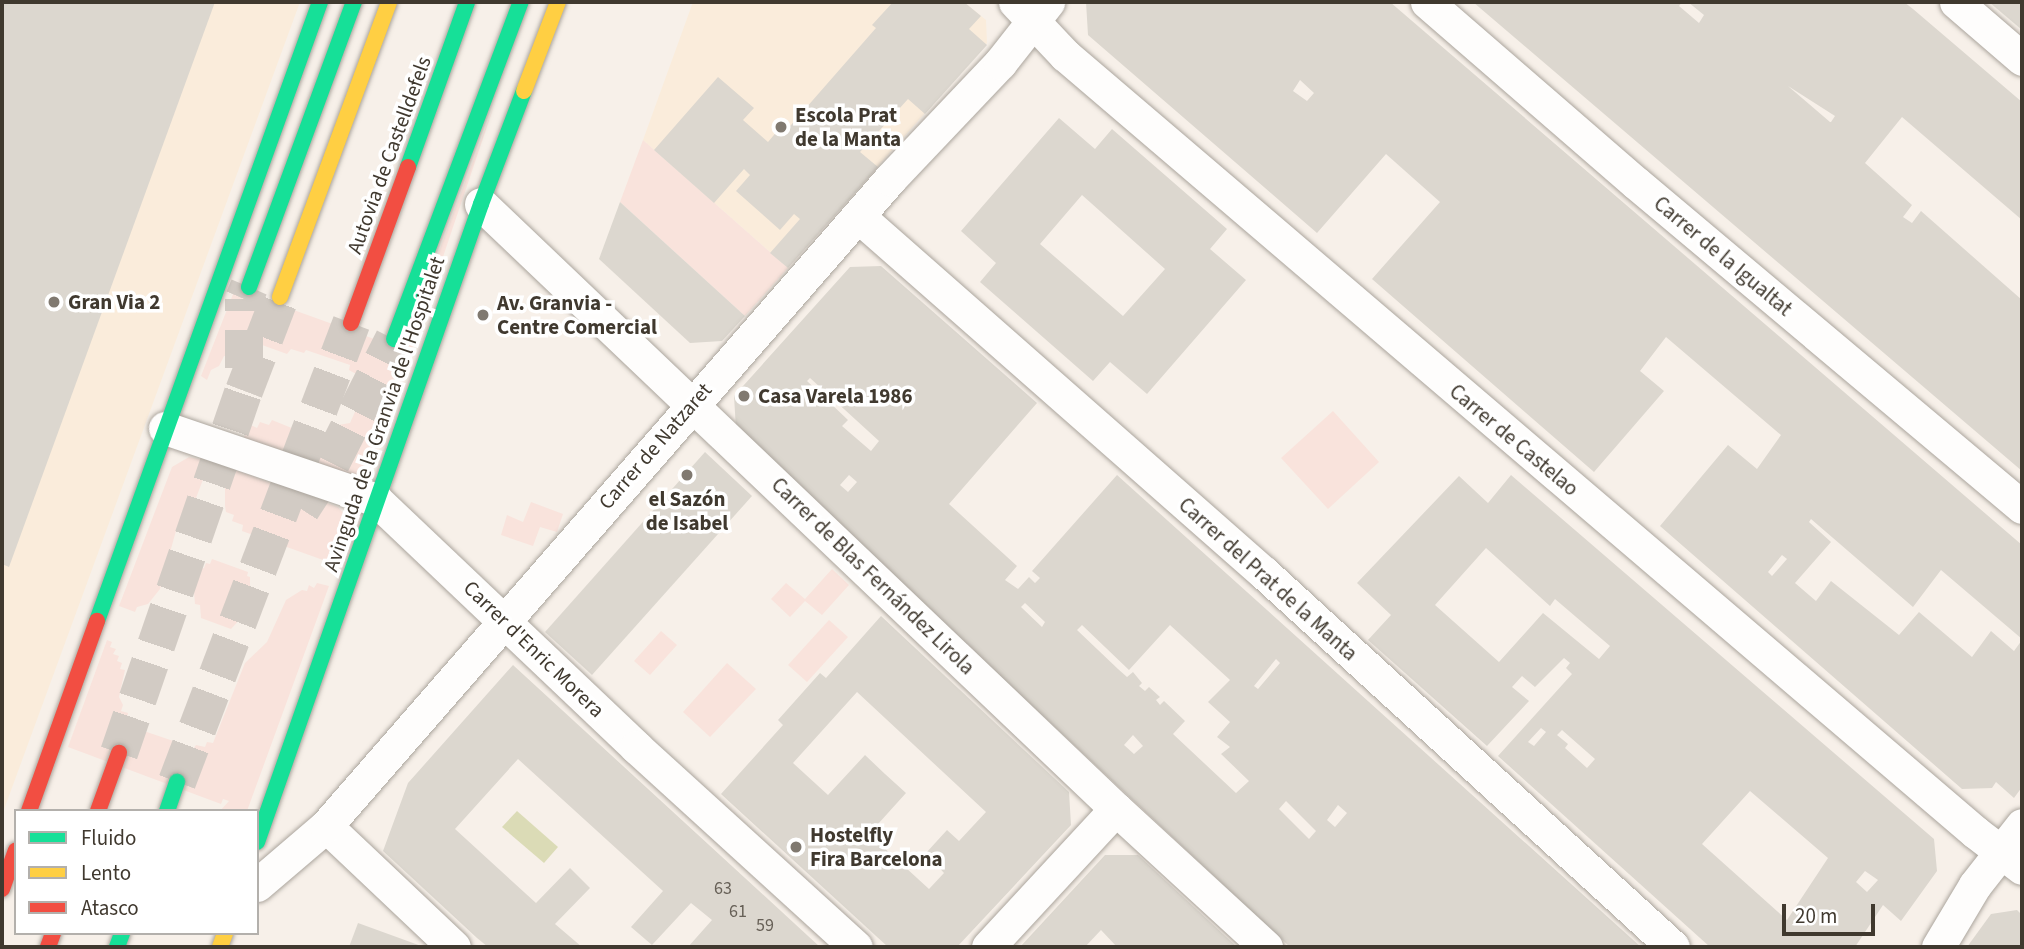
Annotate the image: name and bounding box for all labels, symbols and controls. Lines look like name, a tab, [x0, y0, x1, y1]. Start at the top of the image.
street label: Autovia de Castelldefels	[342, 53, 436, 257]
place label: Escola Prat de la Manta	[795, 102, 901, 152]
marker: Escola Prat de la Manta	[773, 119, 789, 135]
street label: Carrer de la Igualtat	[1649, 191, 1797, 321]
street label: Avinguda de la Granvia de l'Hospitalet	[318, 253, 450, 575]
place label: Gran Via 2	[68, 289, 160, 315]
place label: Av. Granvia - Centre Comercial	[497, 290, 657, 340]
marker: Gran Via 2	[46, 294, 62, 310]
marker: Av. Granvia - Centre Comercial	[475, 307, 491, 323]
street label: Carrer de Natzaret	[593, 378, 717, 514]
street label: Carrer de Castelao	[1444, 379, 1584, 501]
place label: Casa Varela 1986	[758, 383, 913, 409]
marker: Casa Varela 1986	[736, 388, 752, 404]
marker: el Sazón de Isabel	[679, 467, 695, 483]
street label: Carrer de Blas Fernández Lirola	[766, 472, 980, 680]
place label: el Sazón de Isabel	[646, 486, 728, 536]
street label: Carrer del Prat de la Manta	[1173, 492, 1363, 666]
street label: Carrer d'Enric Morera	[458, 575, 610, 723]
legend	[14, 809, 259, 935]
place label: Hostelfly Fira Barcelona	[810, 822, 943, 872]
text: Fluido	[81, 823, 136, 853]
marker: Hostelfly Fira Barcelona	[788, 839, 804, 855]
text: Lento	[81, 858, 131, 888]
house number: 63	[714, 878, 732, 900]
scale bar	[1786, 890, 1879, 934]
text: Atasco	[81, 893, 139, 923]
house number: 61	[729, 901, 747, 923]
text: 20 m	[1795, 901, 1837, 931]
house number: 59	[756, 915, 774, 937]

